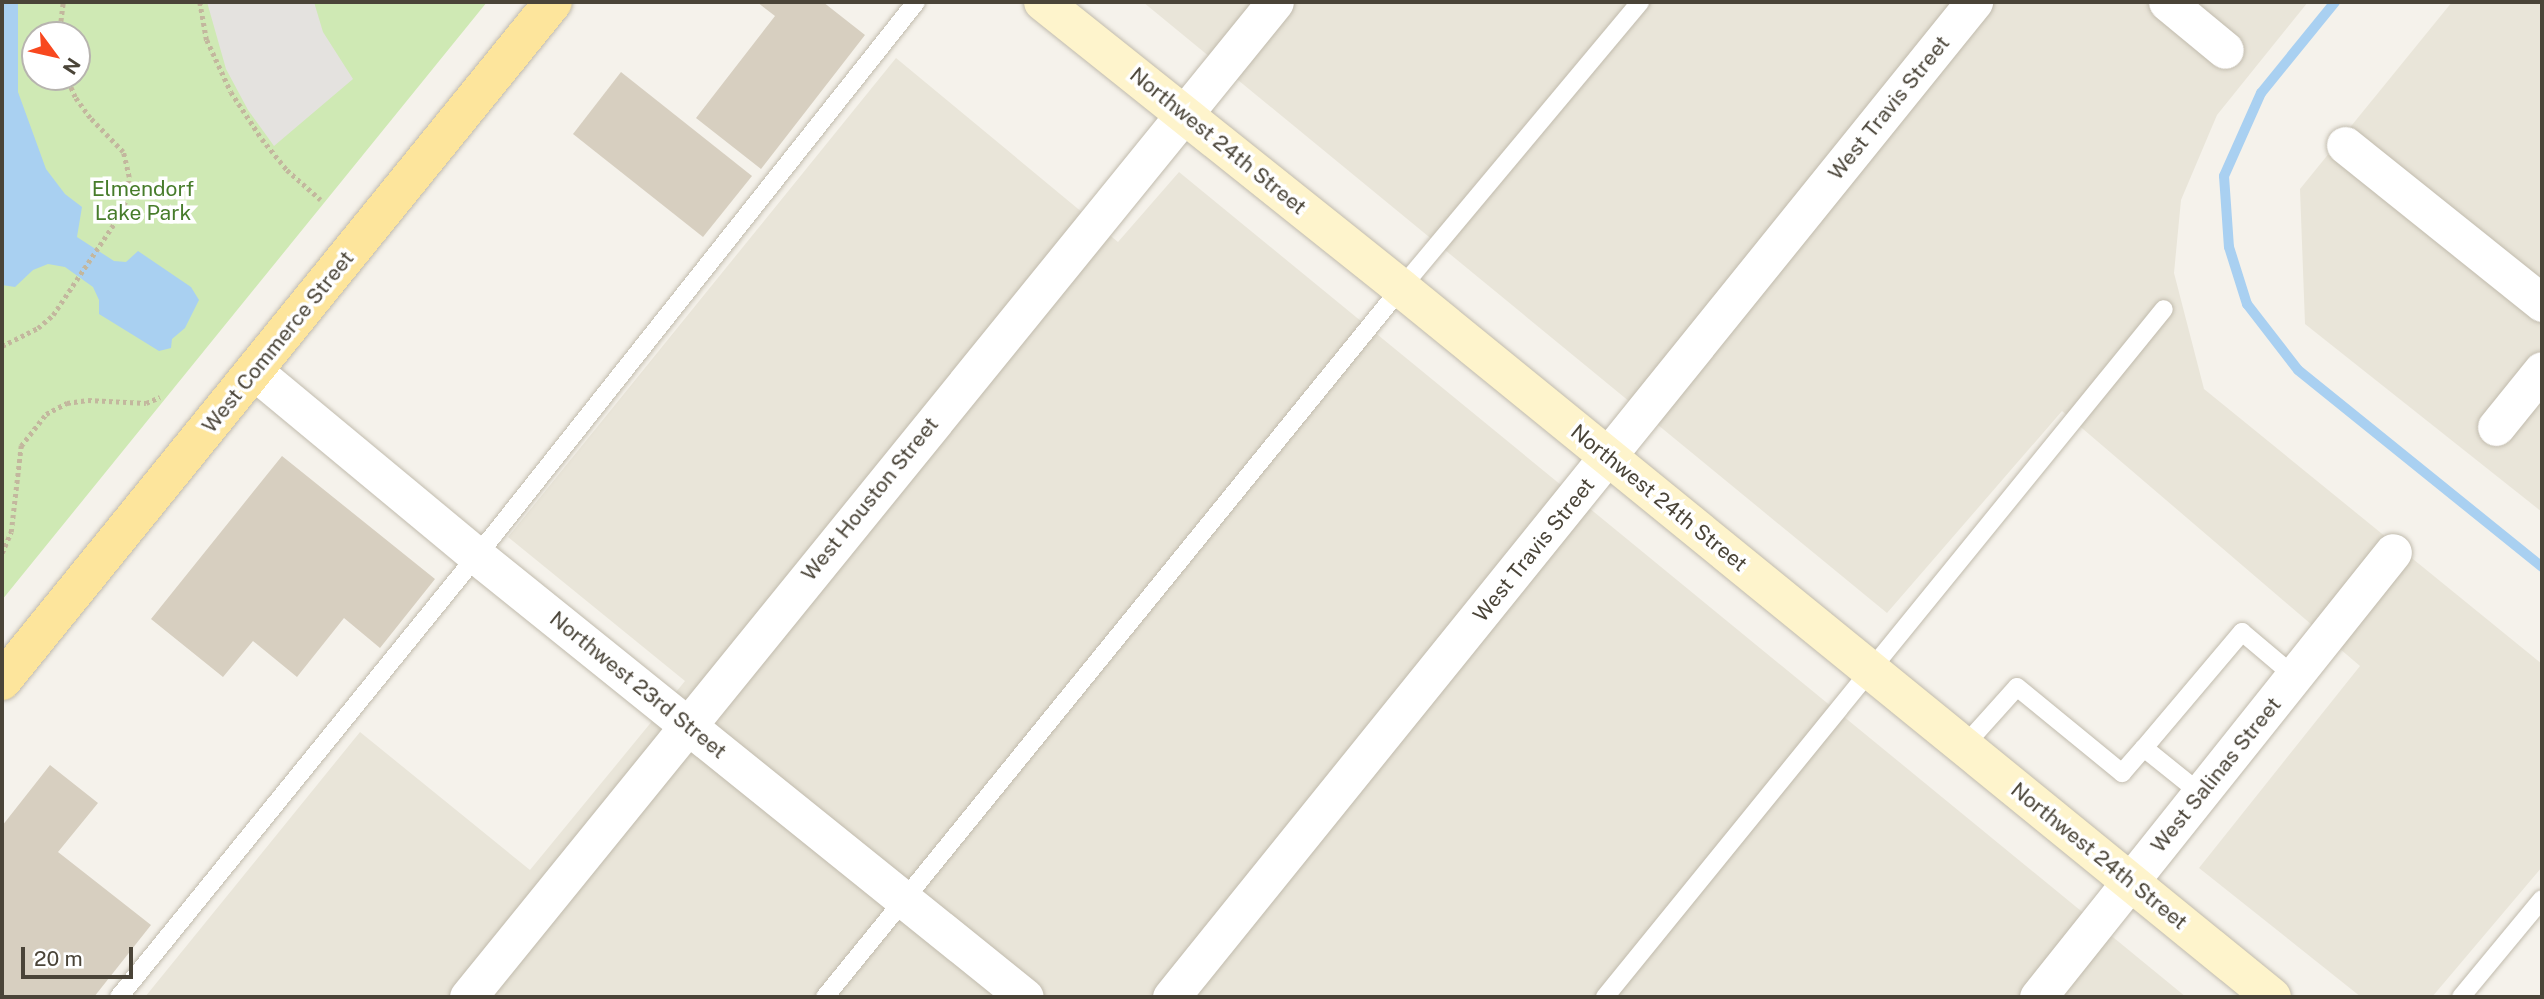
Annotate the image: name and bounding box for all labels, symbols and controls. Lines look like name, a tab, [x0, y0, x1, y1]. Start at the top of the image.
north arrow	[21, 21, 91, 91]
street label: West Travis Street	[1823, 31, 1955, 185]
text: N	[59, 54, 85, 79]
street label: Northwest 24th Street	[1125, 62, 1311, 220]
park label: Elmendorf Lake Park	[92, 176, 194, 226]
street label: West Commerce Street	[197, 246, 359, 438]
street label: West Houston Street	[796, 412, 944, 586]
street label: Northwest 24th Street	[1566, 419, 1752, 577]
street label: West Travis Street	[1468, 473, 1600, 627]
street label: Northwest 23rd Street	[545, 606, 731, 764]
street label: West Salinas Street	[2146, 692, 2286, 858]
street label: Northwest 24th Street	[2006, 777, 2192, 935]
scale bar	[24, 932, 136, 976]
text: 20 m	[34, 946, 83, 971]

